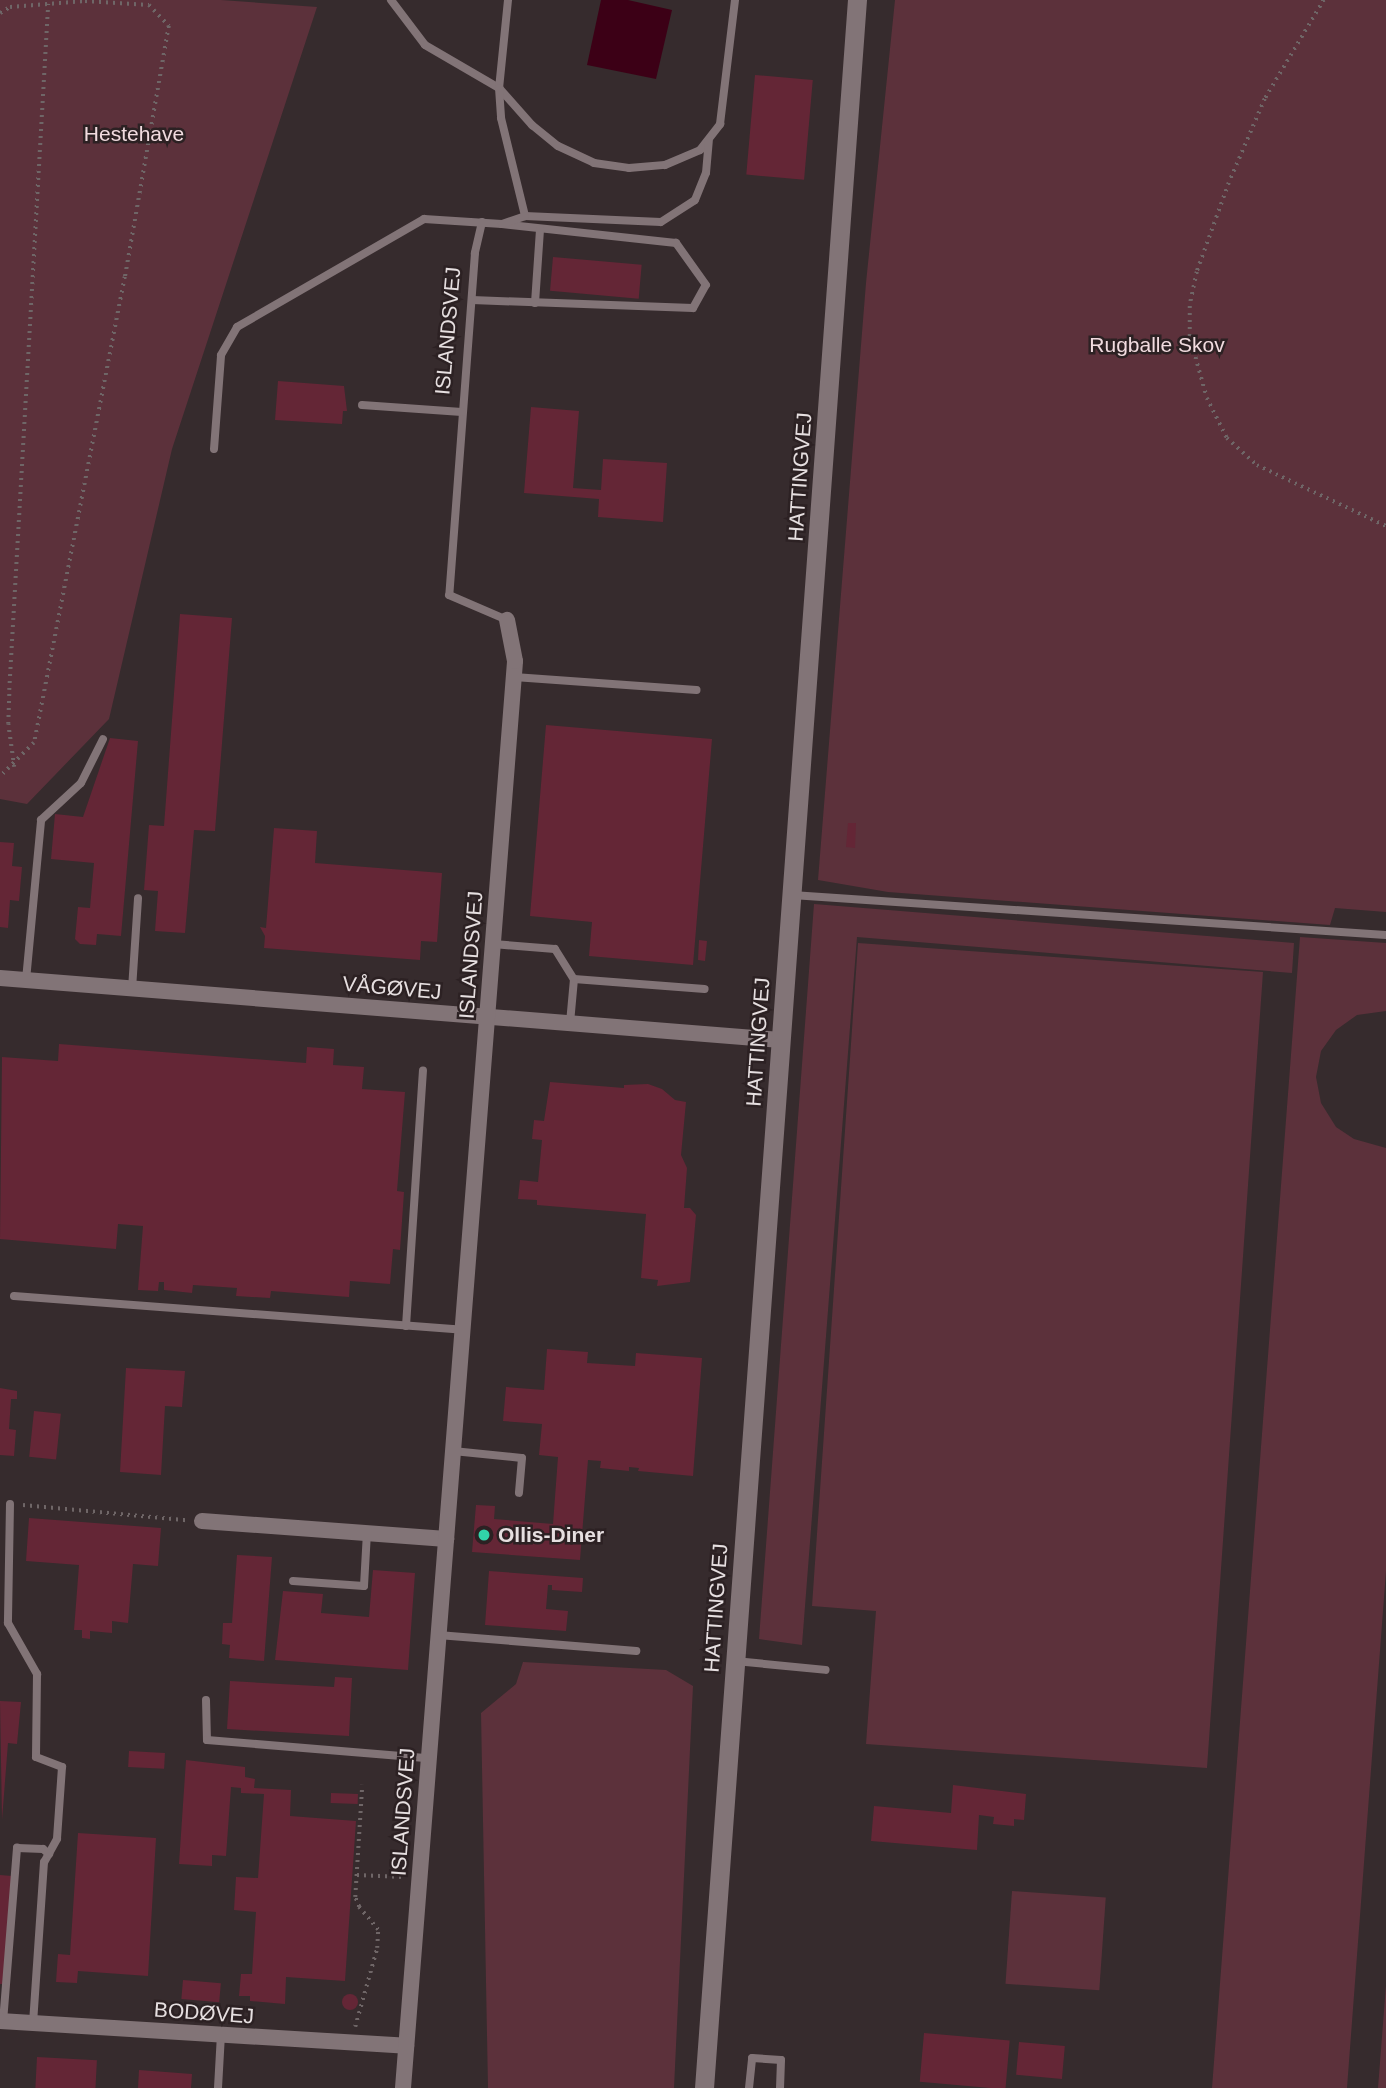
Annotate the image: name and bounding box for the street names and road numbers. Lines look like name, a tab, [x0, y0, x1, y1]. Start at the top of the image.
street label: ISLANDSVEJ	[430, 266, 466, 396]
street label: HATTINGVEJ	[783, 412, 817, 542]
street label: ISLANDSVEJ	[454, 890, 488, 1020]
street label: VÅGØVEJ	[341, 971, 443, 1005]
street label: HATTINGVEJ	[741, 977, 775, 1107]
street label: HATTINGVEJ	[699, 1543, 733, 1673]
street label: ISLANDSVEJ	[386, 1747, 420, 1877]
street label: BODØVEJ	[153, 1997, 255, 2029]

